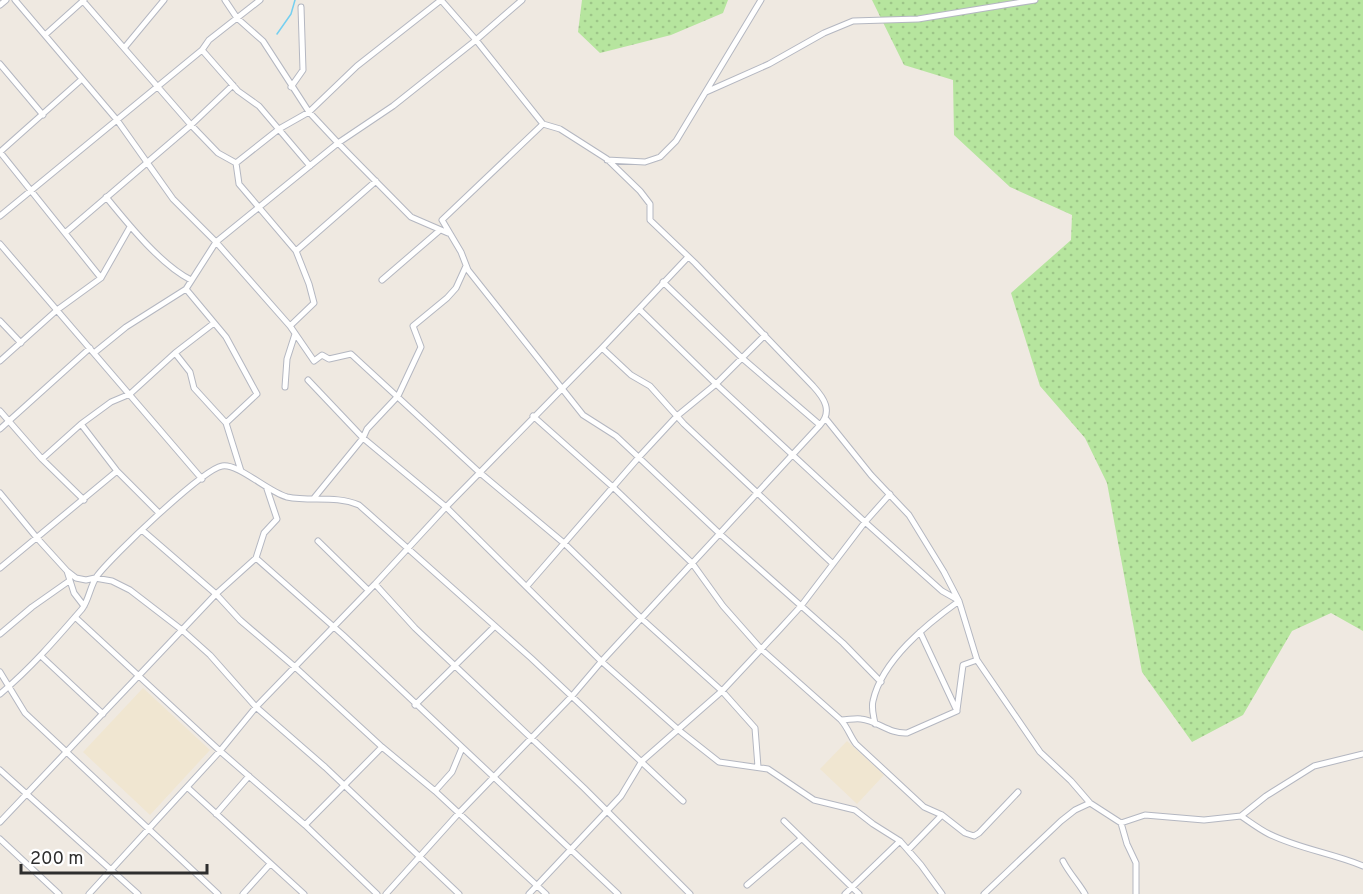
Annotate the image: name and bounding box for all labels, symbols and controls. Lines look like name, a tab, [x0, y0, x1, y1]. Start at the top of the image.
scale bar	[21, 837, 207, 875]
text: 200 m	[30, 848, 83, 871]

